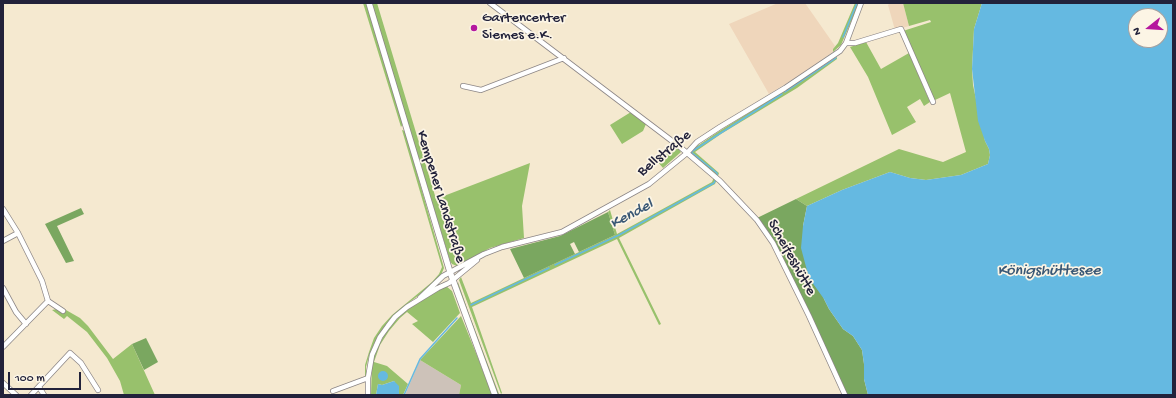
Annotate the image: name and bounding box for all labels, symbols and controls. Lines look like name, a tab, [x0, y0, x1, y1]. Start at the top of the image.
north arrow	[1128, 8, 1168, 48]
place label: Gartencenter Siemes e.K.	[482, 10, 565, 45]
marker: Gartencenter Siemes e.K.	[469, 23, 479, 33]
text: N	[1131, 26, 1144, 36]
street label: Bellstraße	[634, 127, 696, 181]
street label: Kempener Landstraße	[411, 129, 469, 265]
water label: Kendel	[607, 196, 657, 234]
street label: Scheifeshütte	[763, 217, 819, 299]
water label: Königshüttesee	[997, 262, 1101, 282]
scale bar	[10, 364, 83, 390]
text: 100 m	[15, 372, 45, 386]

